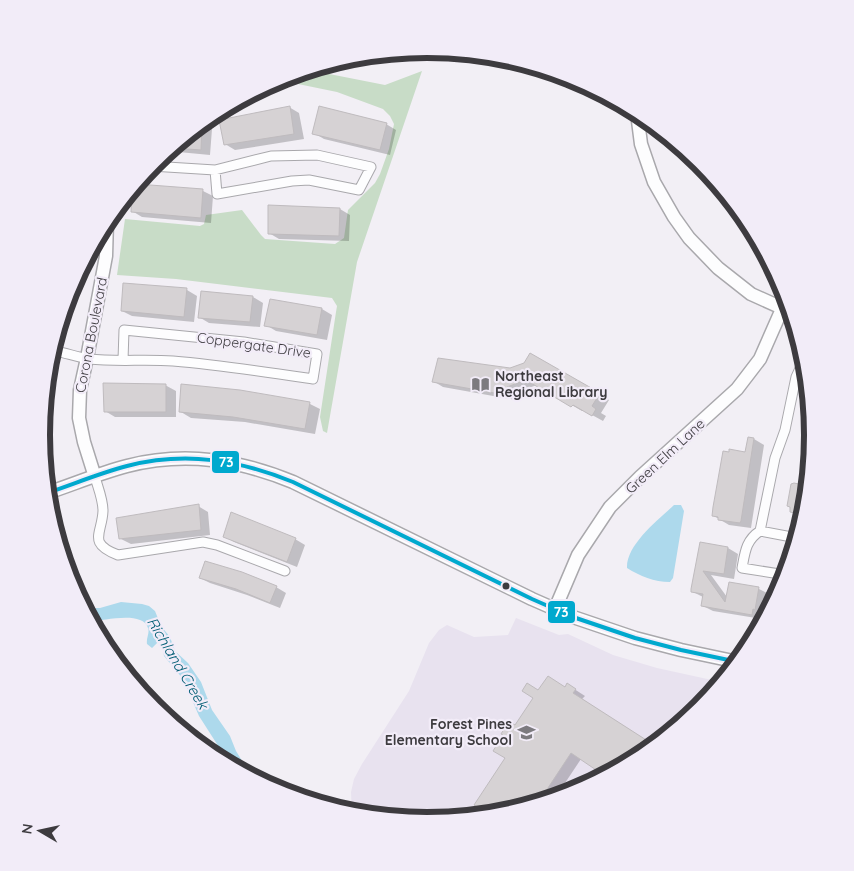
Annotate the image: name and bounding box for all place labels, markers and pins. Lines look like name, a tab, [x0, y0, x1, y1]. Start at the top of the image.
place label: Northeast Regional Library	[495, 367, 608, 401]
library icon: Northeast Regional Library	[471, 374, 491, 394]
unlabelled marker	[501, 581, 511, 591]
place label: Forest Pines Elementary School	[385, 715, 512, 749]
school or university icon: Forest Pines Elementary School	[516, 722, 536, 742]

